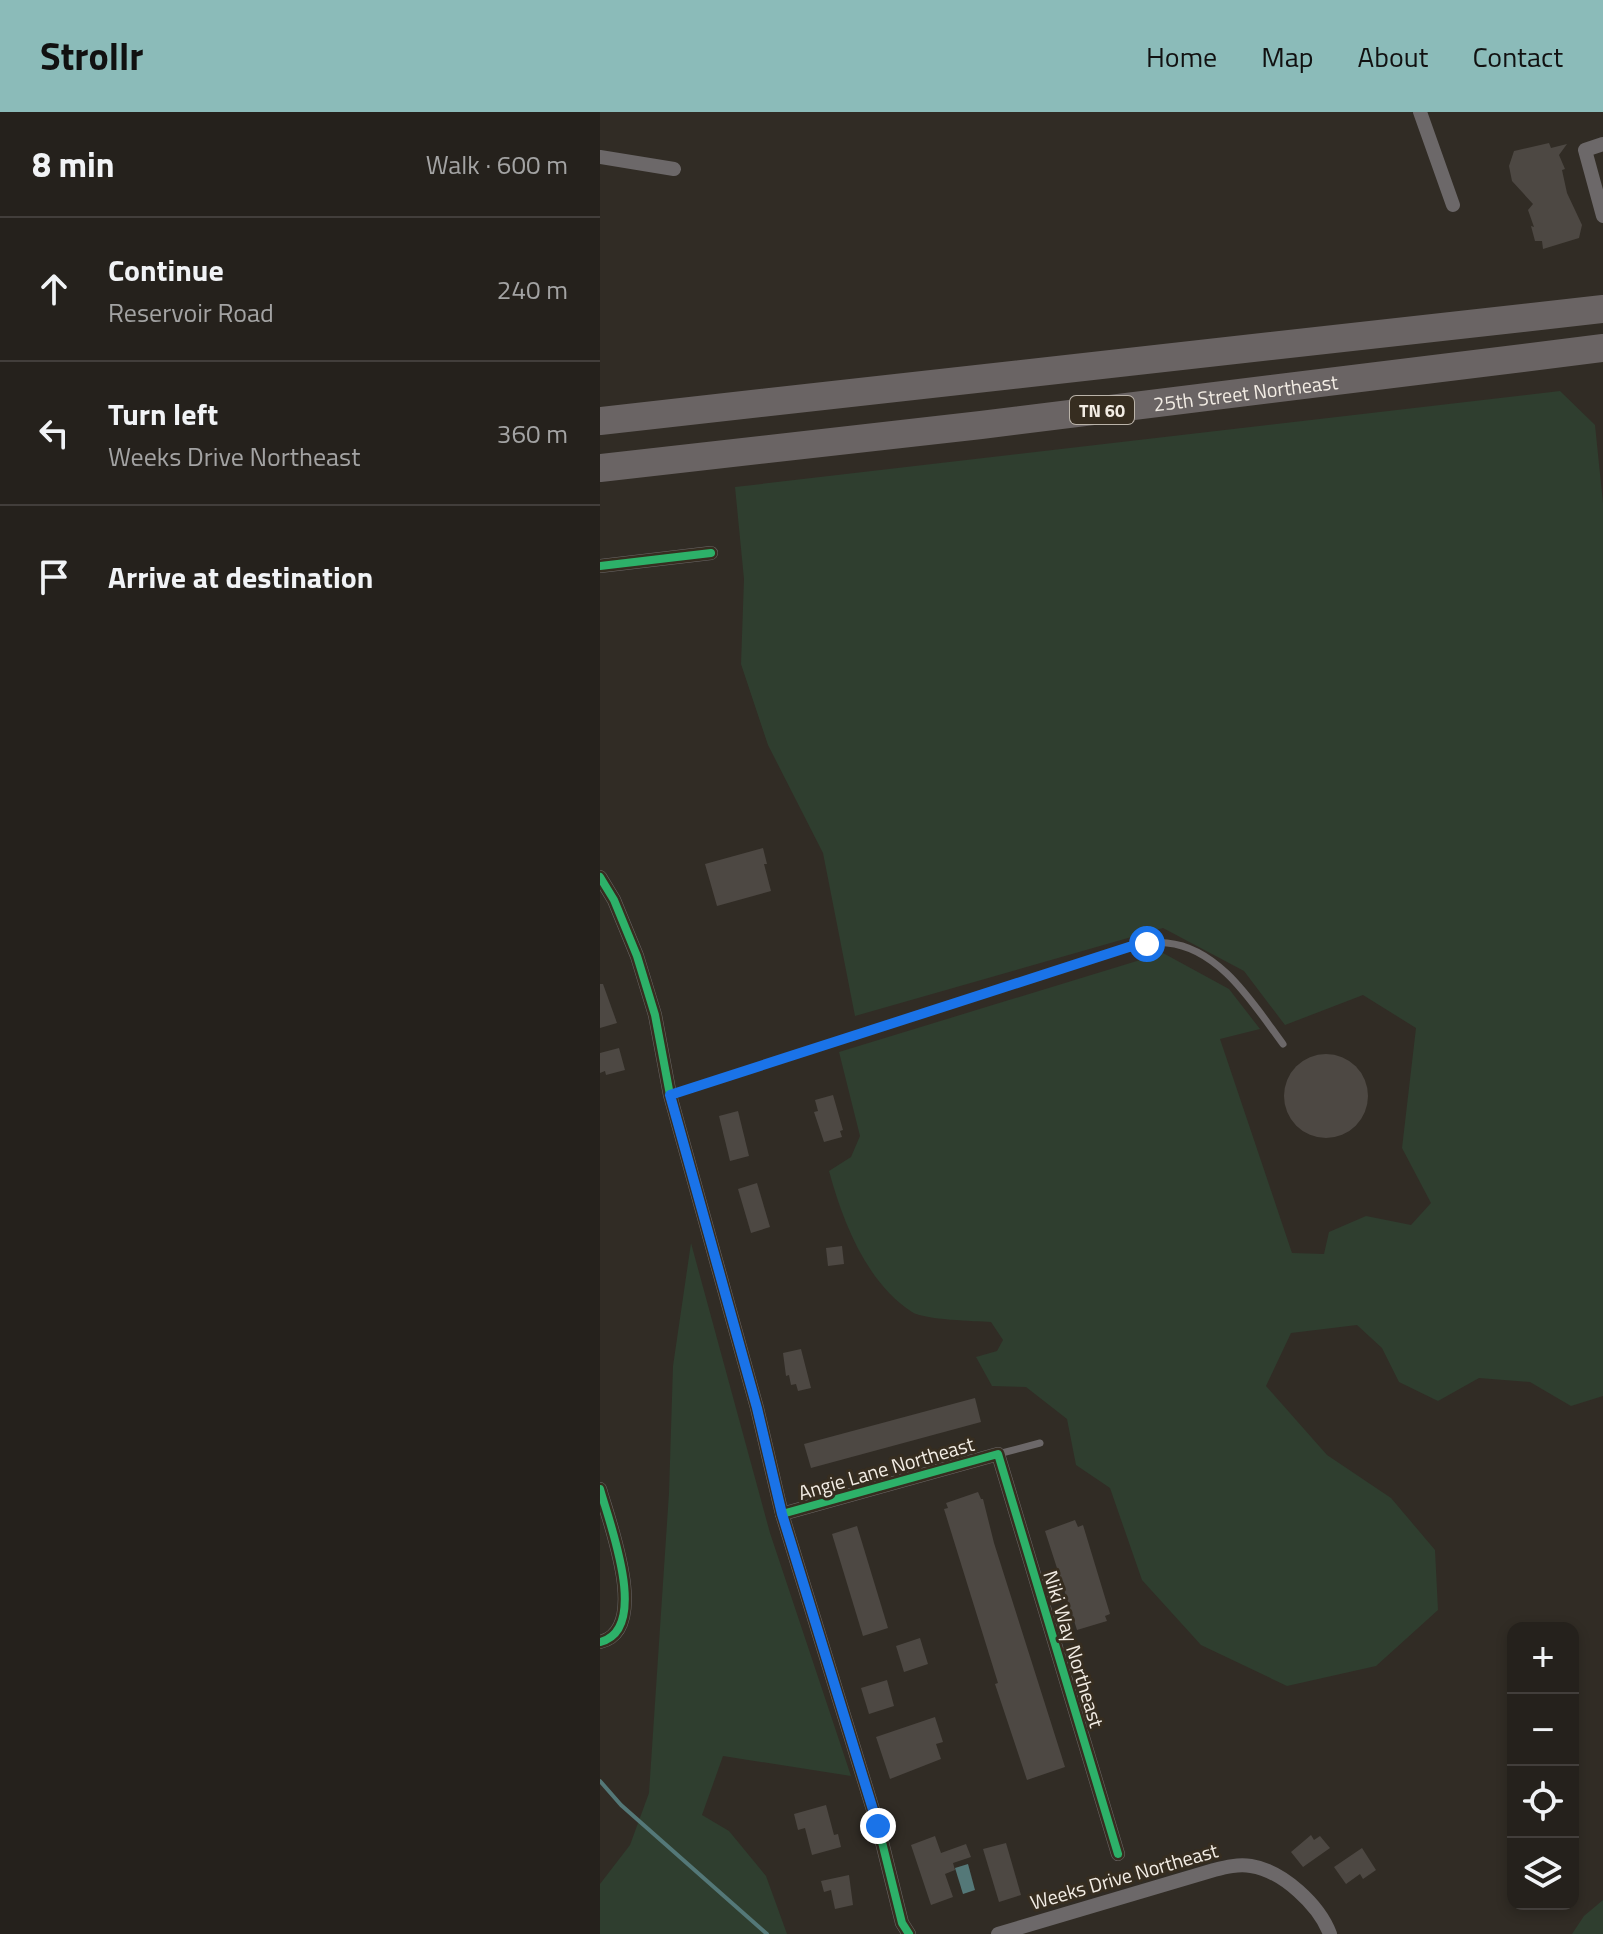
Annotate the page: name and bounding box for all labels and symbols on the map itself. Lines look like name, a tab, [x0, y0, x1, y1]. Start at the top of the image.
street label: 25th Street Northeast	[1151, 365, 1340, 419]
road number: TN 60	[1070, 396, 1134, 424]
route start	[1129, 926, 1165, 962]
street label: Angie Lane Northeast	[794, 1428, 978, 1508]
street label: Niki Way Northeast	[1035, 1567, 1113, 1731]
route end	[860, 1808, 896, 1844]
street label: Weeks Drive Northeast	[1026, 1834, 1222, 1918]

